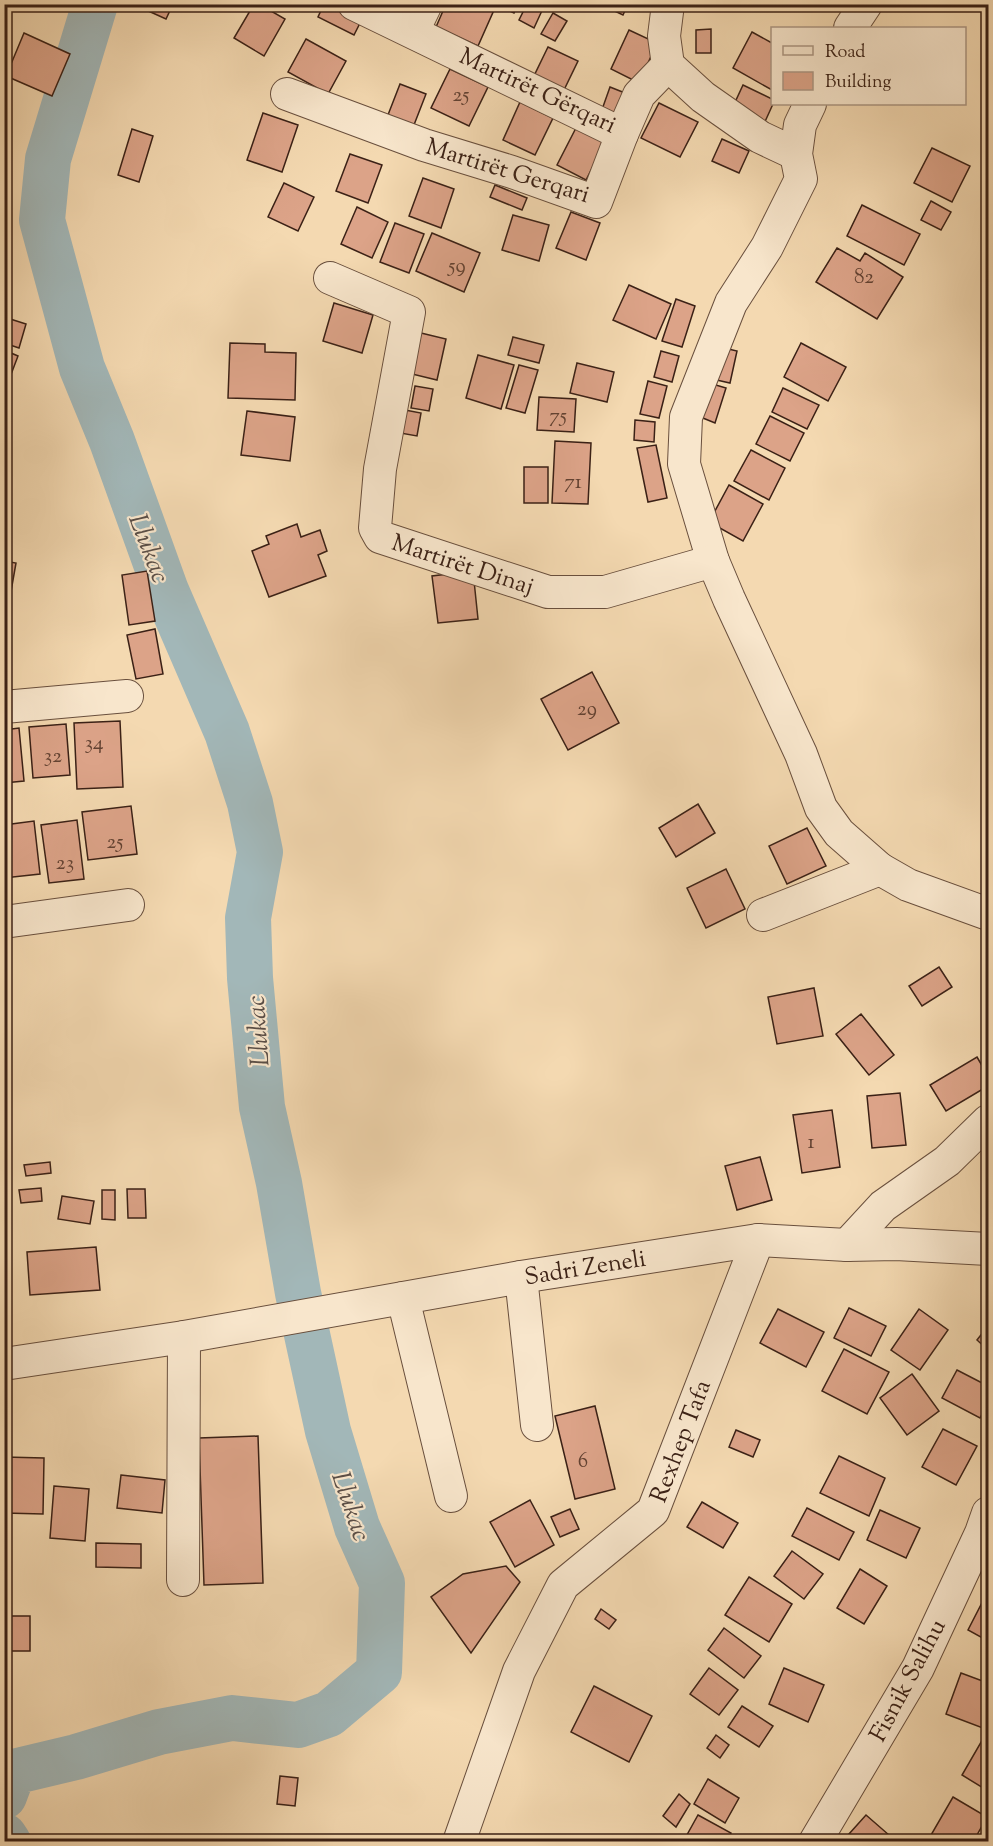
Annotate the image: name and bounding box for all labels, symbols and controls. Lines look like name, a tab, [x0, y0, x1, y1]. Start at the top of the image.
legend	[771, 27, 966, 105]
text: Road	[825, 40, 865, 66]
street label: Martirët Gërqari	[453, 41, 621, 143]
text: Building	[825, 70, 891, 96]
house number: 25	[452, 81, 470, 111]
street label: Martirët Gerqari	[421, 131, 594, 213]
house number: 59	[447, 252, 466, 282]
house number: 82	[854, 263, 874, 293]
house number: 75	[549, 402, 567, 432]
house number: 71	[564, 468, 582, 498]
water label: Llukac	[118, 509, 178, 589]
street label: Martirët Dinaj	[387, 527, 538, 605]
house number: 29	[577, 695, 597, 725]
house number: 34	[84, 729, 104, 759]
house number: 32	[44, 742, 62, 772]
house number: 25	[106, 828, 124, 858]
house number: 23	[56, 849, 74, 879]
water label: Llukac	[239, 994, 280, 1068]
house number: 1	[807, 1128, 815, 1158]
street label: Sadri Zeneli	[522, 1243, 649, 1295]
street label: Rexhep Tafa	[643, 1375, 721, 1508]
house number: 6	[578, 1447, 588, 1477]
water label: Llukac	[320, 1467, 379, 1547]
street label: Fisnik Salihu	[862, 1613, 956, 1748]

